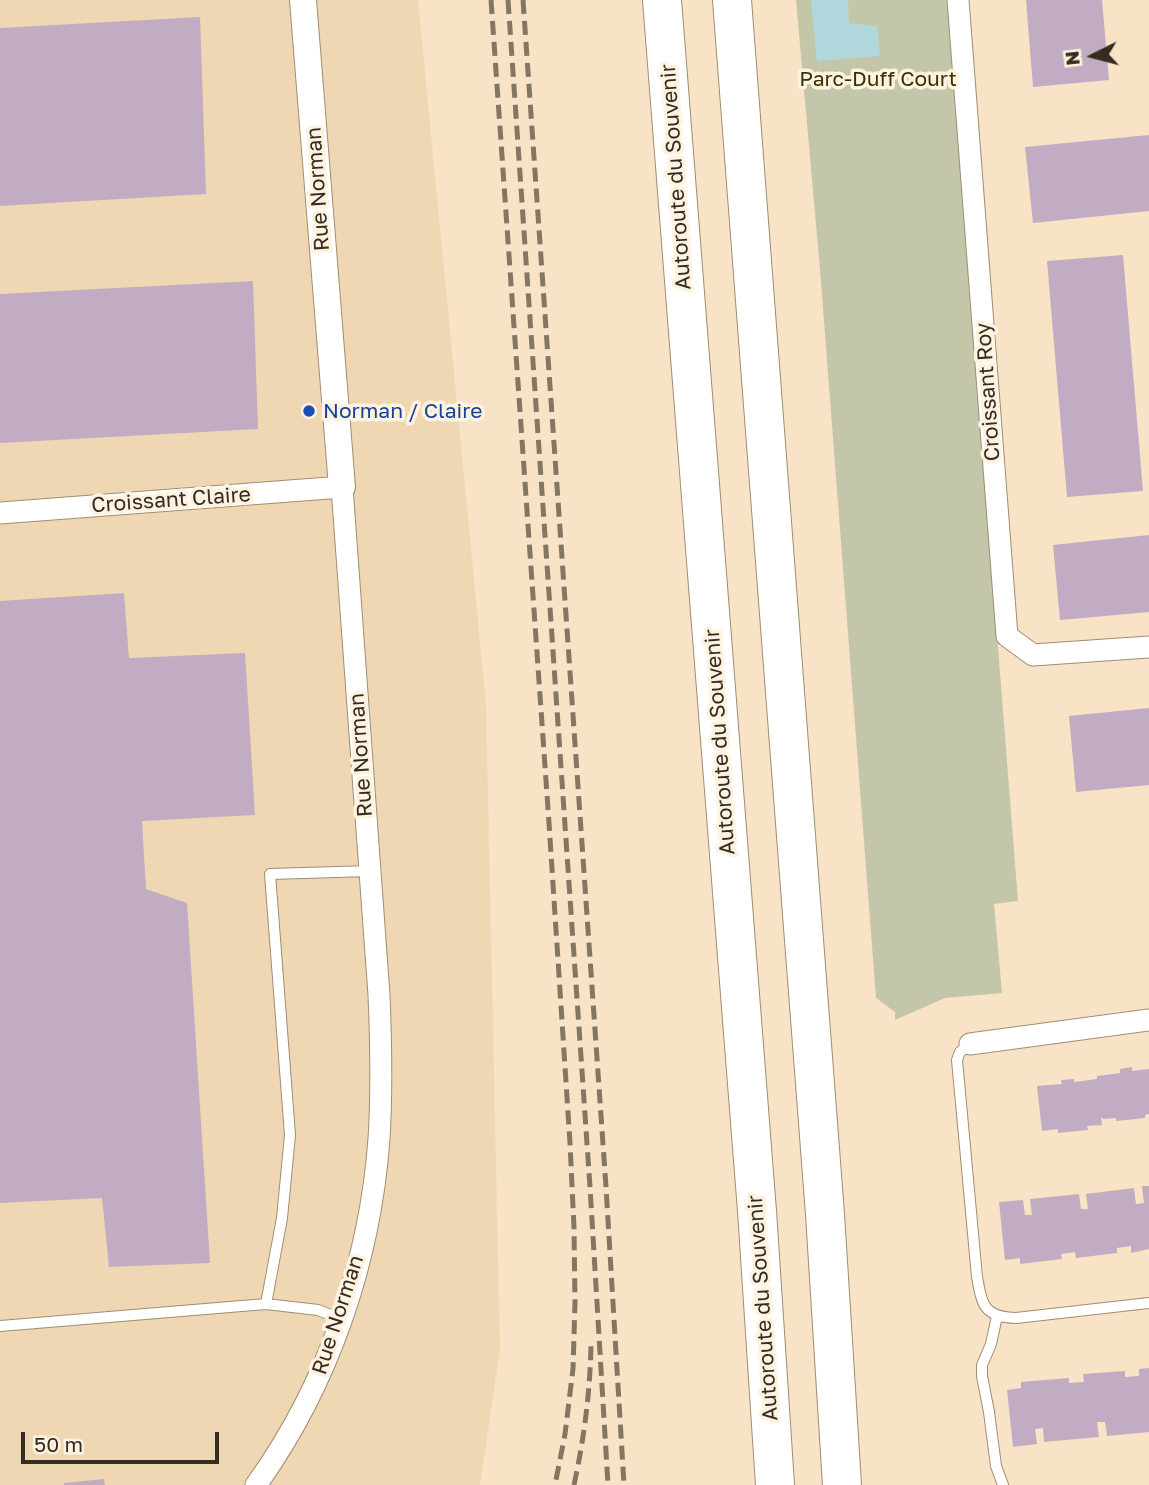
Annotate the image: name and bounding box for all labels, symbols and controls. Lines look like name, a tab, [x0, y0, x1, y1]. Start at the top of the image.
north arrow	[1058, 21, 1128, 91]
text: N	[1059, 50, 1084, 67]
street label: Autoroute du Souvenir	[656, 63, 696, 291]
park label: Parc-Duff Court	[799, 66, 957, 92]
street label: Rue Norman	[301, 126, 335, 252]
street label: Croissant Roy	[971, 322, 1005, 462]
place label: Norman / Claire	[323, 398, 482, 424]
marker: Norman / Claire	[301, 403, 317, 419]
street label: Croissant Claire	[91, 482, 251, 518]
street label: Autoroute du Souvenir	[700, 628, 740, 856]
street label: Rue Norman	[344, 692, 378, 818]
street label: Autoroute du Souvenir	[743, 1194, 783, 1422]
street label: Rue Norman	[307, 1252, 369, 1378]
scale bar	[24, 1418, 222, 1462]
text: 50 m	[34, 1431, 83, 1457]

